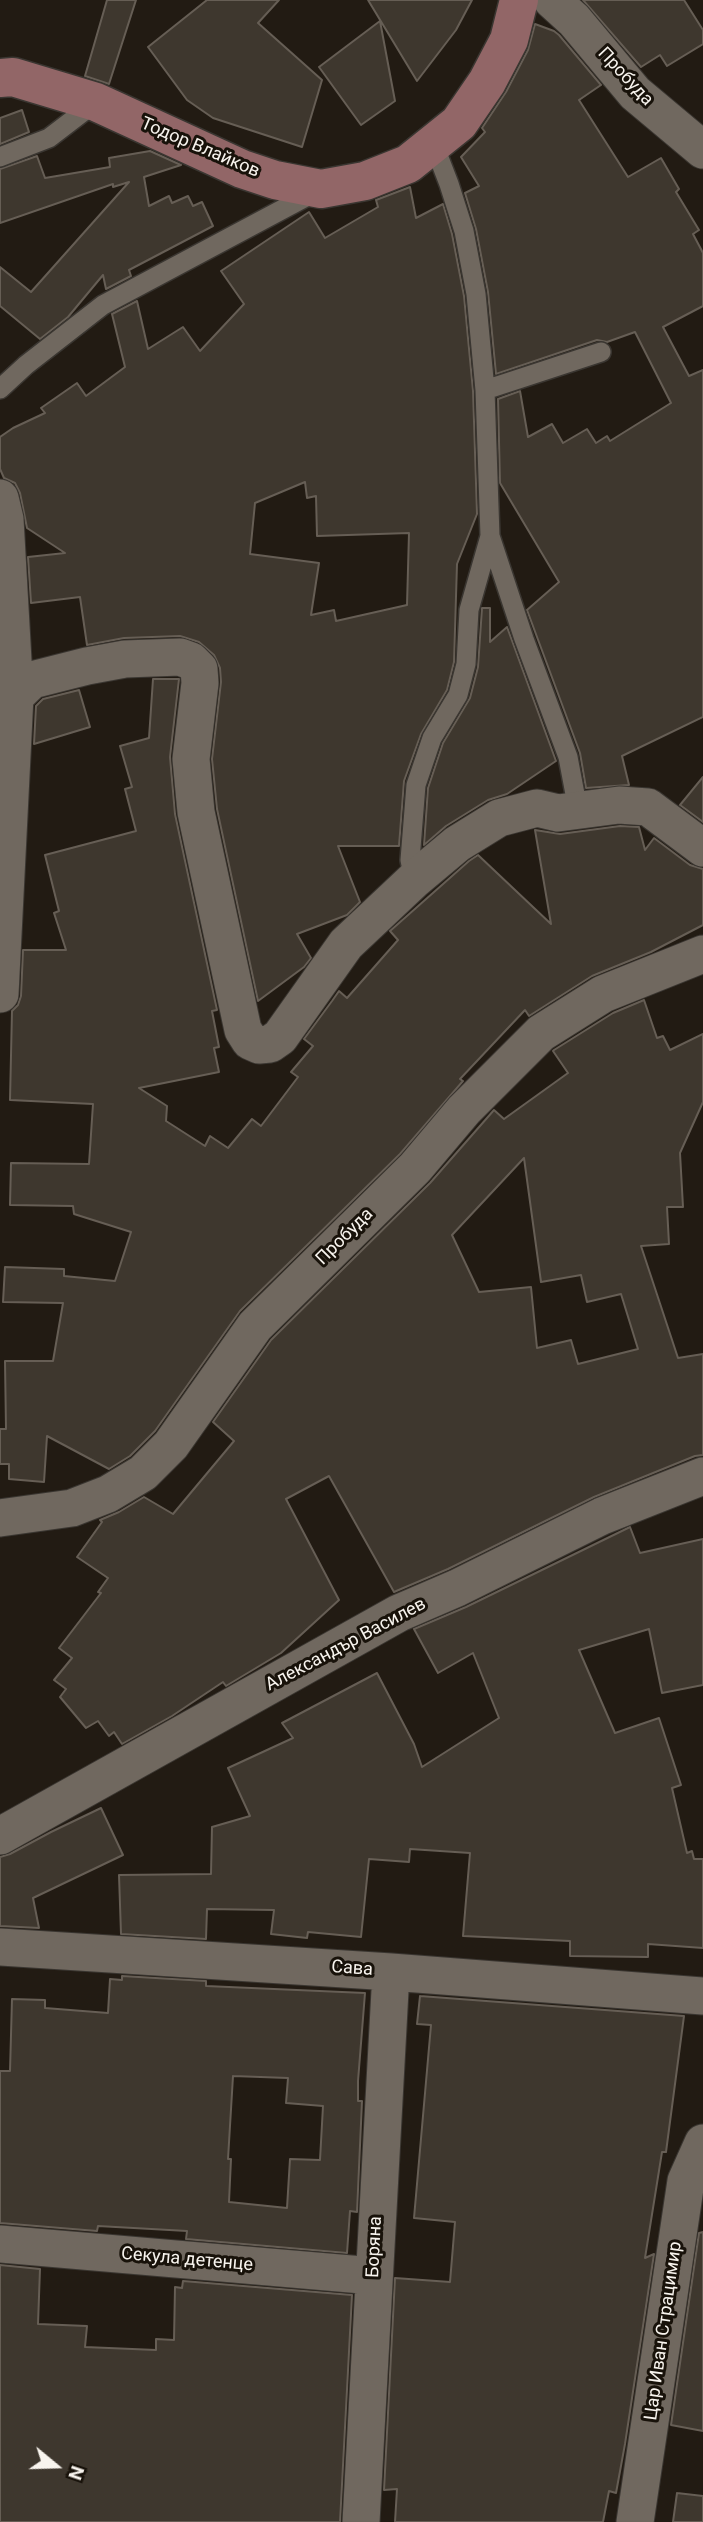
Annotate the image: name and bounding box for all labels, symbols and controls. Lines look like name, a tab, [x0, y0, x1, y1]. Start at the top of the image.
street label: Прoбудa	[593, 43, 657, 111]
street label: Тодор Влайков	[137, 113, 263, 183]
street label: Прoбудa	[312, 1204, 378, 1270]
street label: Александър Василев	[262, 1594, 430, 1696]
street label: Сава	[331, 1957, 373, 1981]
street label: Боряна	[363, 2216, 387, 2278]
street label: Цар Иван Страцимир	[641, 2240, 687, 2422]
street label: Секула детенце	[120, 2243, 254, 2277]
north arrow	[21, 2431, 91, 2501]
text: N	[63, 2463, 89, 2483]

